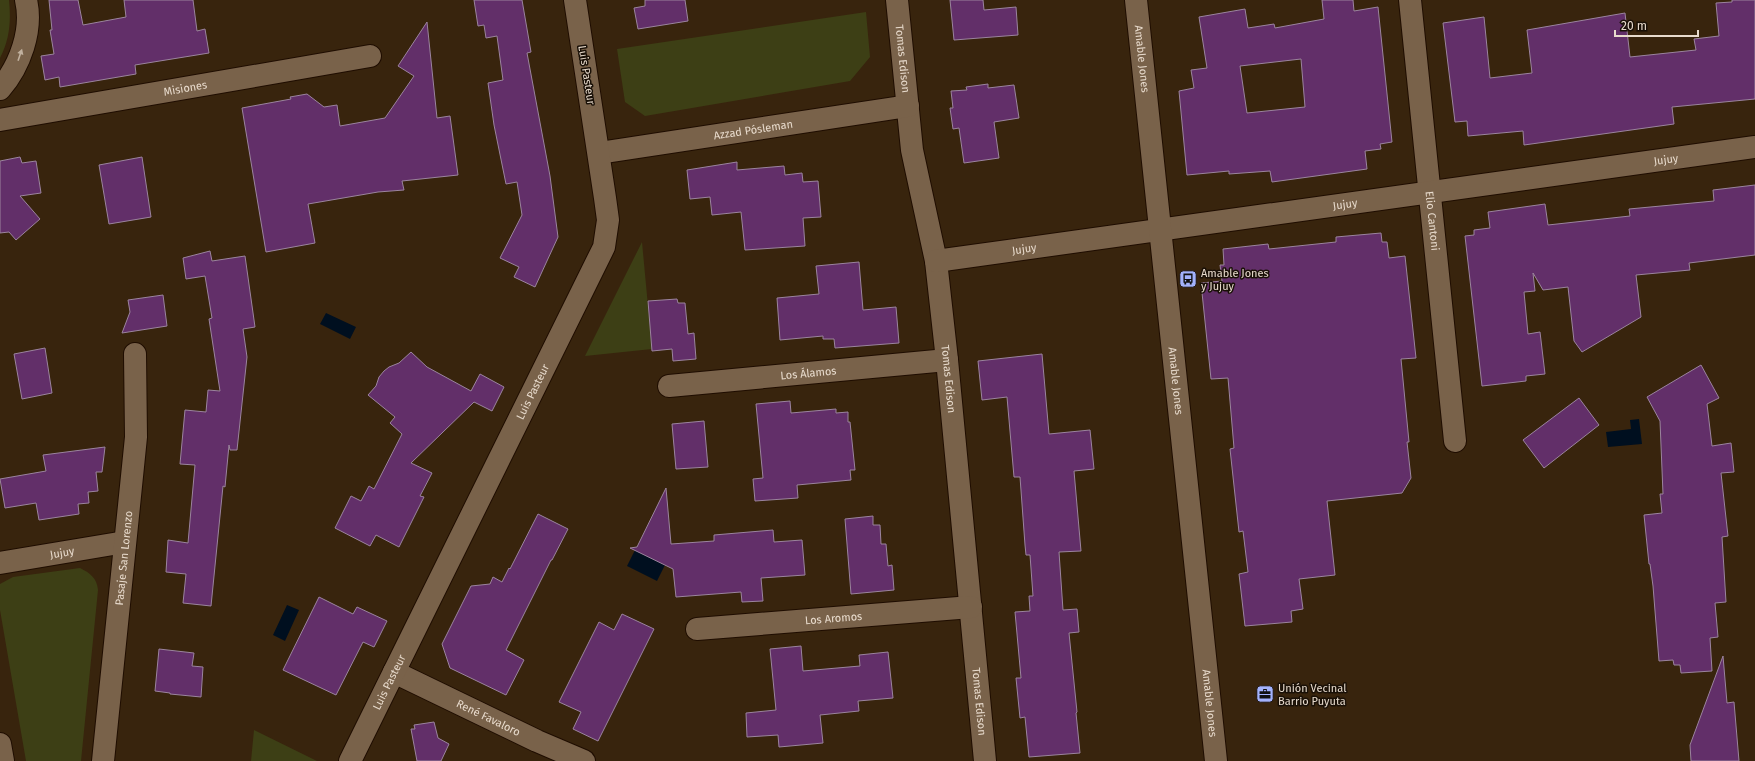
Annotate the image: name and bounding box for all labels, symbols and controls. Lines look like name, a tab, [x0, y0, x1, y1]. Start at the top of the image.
scale bar	[1615, 12, 1698, 38]
text: 20 m	[1621, 19, 1647, 33]
street label: Tomas Edison	[893, 24, 912, 93]
street label: Amable Jones	[1132, 24, 1152, 93]
street label: Luis Pasteur	[575, 44, 598, 107]
one-way arrow	[17, 49, 23, 61]
street label: Misiones	[163, 78, 208, 99]
street label: Azzad Pósleman	[713, 118, 794, 142]
street label: Jujuy	[1653, 152, 1680, 168]
street label: Elio Cantoni	[1423, 190, 1442, 251]
street label: Jujuy	[1332, 196, 1359, 213]
street label: Jujuy	[1011, 241, 1038, 257]
place label: Amable Jones y Jujuy	[1201, 267, 1269, 293]
bus stop icon: Amable Jones y Jujuy	[1178, 269, 1198, 289]
street label: Tomas Edison	[938, 344, 958, 414]
street label: Amable Jones	[1166, 347, 1186, 415]
street label: Luis Pasteur	[514, 361, 552, 422]
street label: Los Álamos	[780, 364, 837, 383]
street label: Pasaje San Lorenzo	[113, 510, 135, 606]
street label: Jujuy	[49, 545, 76, 562]
street label: Los Aromos	[804, 610, 863, 627]
street label: Luis Pasteur	[370, 652, 409, 712]
street label: Tomas Edison	[969, 667, 989, 736]
street label: Amable Jones	[1199, 669, 1219, 738]
place label: Unión Vecinal Barrio Puyuta	[1278, 682, 1346, 708]
office icon: Unión Vecinal Barrio Puyuta	[1255, 684, 1275, 704]
street label: René Favaloro	[454, 697, 522, 739]

